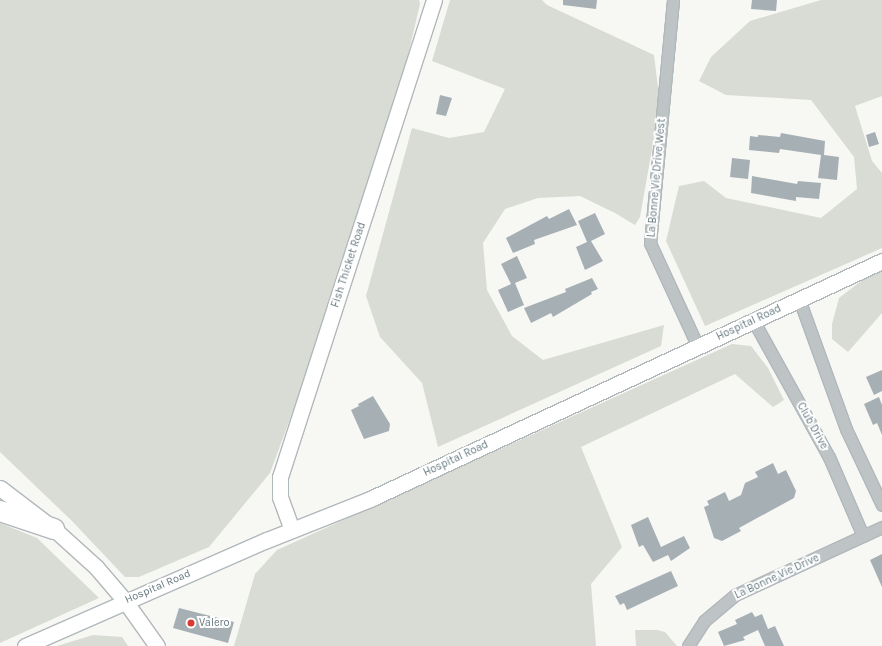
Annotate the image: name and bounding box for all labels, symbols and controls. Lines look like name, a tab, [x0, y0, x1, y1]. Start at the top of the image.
street label: La Bonne Vie Drive West	[645, 118, 669, 238]
street label: Fish Thicket Road	[329, 221, 369, 309]
street label: Hospital Road	[714, 302, 784, 344]
street label: Club Drive	[794, 400, 830, 452]
street label: Hospital Road	[421, 438, 491, 480]
street label: La Bonne Vie Drive	[733, 552, 821, 602]
street label: Hospital Road	[123, 567, 193, 607]
place label: Valero	[199, 616, 230, 630]
marker: Valero	[186, 618, 196, 628]

